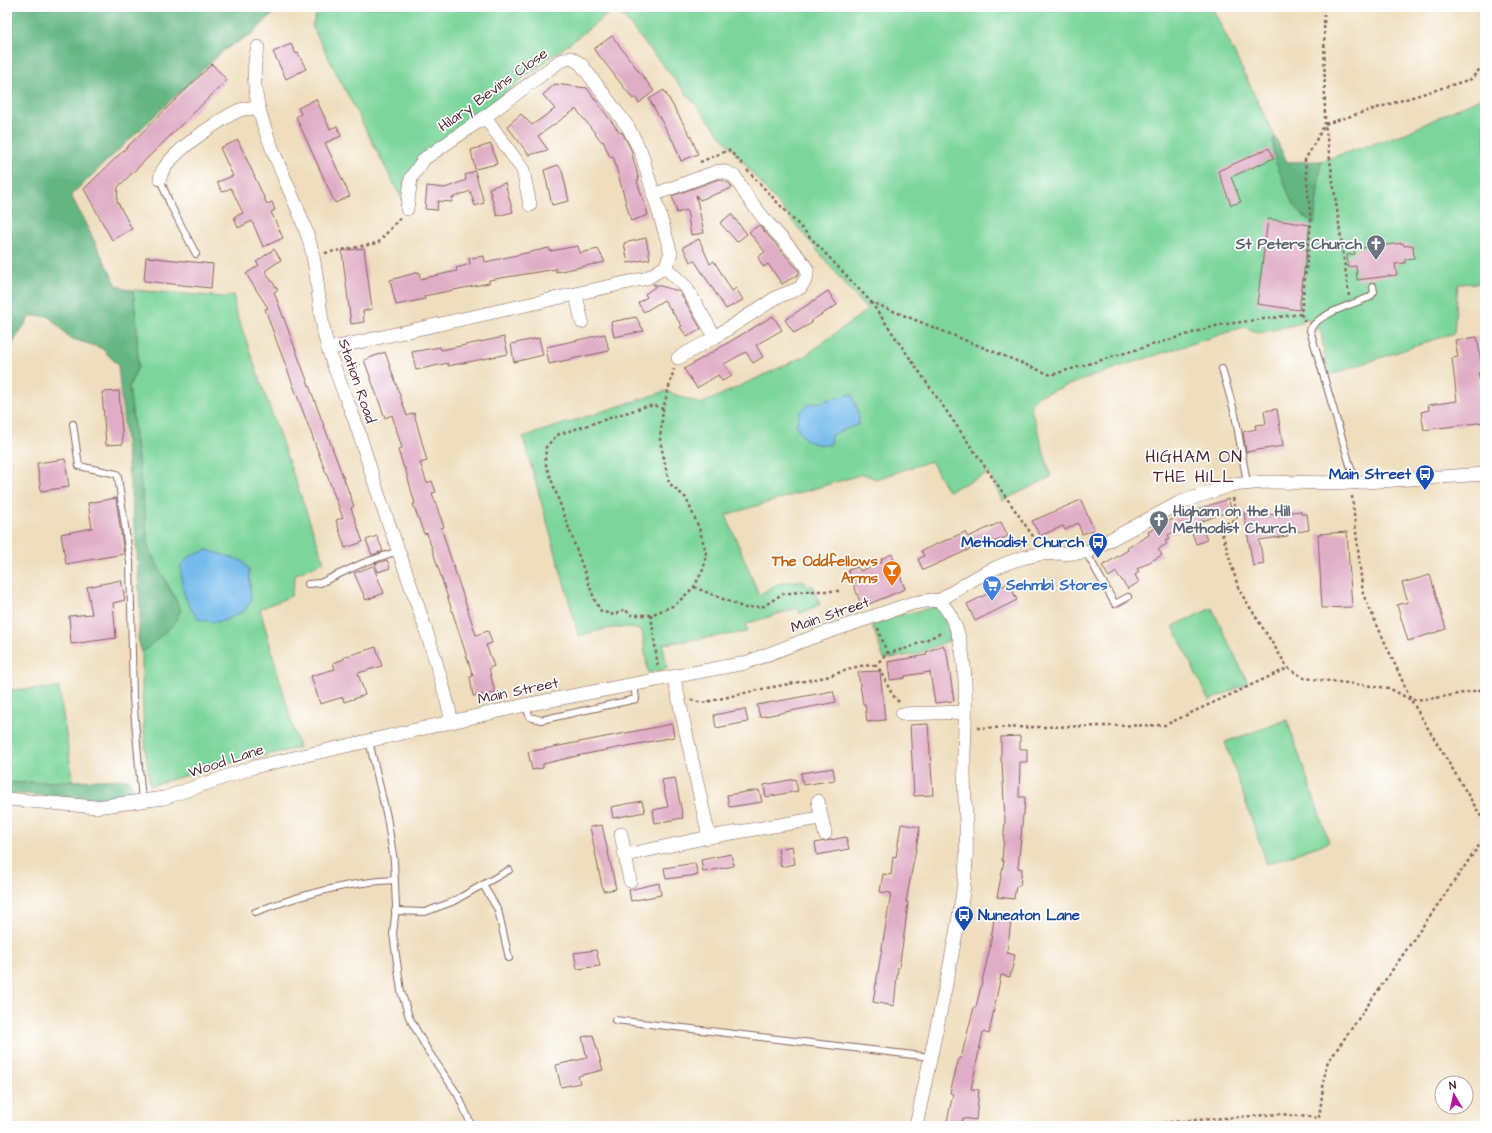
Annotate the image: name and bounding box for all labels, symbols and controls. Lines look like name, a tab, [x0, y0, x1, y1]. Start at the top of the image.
street label: Hilary Bevins Close	[434, 43, 553, 138]
church icon: St Peters Church	[1365, 233, 1387, 261]
place label: St Peters Church	[1235, 234, 1363, 255]
street label: Station Road	[333, 336, 381, 426]
district label: HIGHAM ON THE HILL	[1145, 445, 1243, 489]
bus stop icon: Main Street	[1414, 463, 1436, 491]
place label: Main Street	[1329, 464, 1412, 485]
place label: Higham on the Hill Methodist Church	[1173, 501, 1296, 539]
church icon: Higham on the Hill Methodist Church	[1148, 509, 1170, 537]
bus stop icon: Methodist Church	[1087, 531, 1109, 559]
place label: Methodist Church	[961, 532, 1085, 553]
place label: The Oddfellows Arms	[771, 551, 878, 589]
bar icon: The Oddfellows Arms	[881, 559, 903, 587]
supermarket icon: Sehmbi Stores	[981, 574, 1003, 602]
place label: Sehmbi Stores	[1005, 575, 1108, 596]
street label: Main Street	[788, 592, 872, 638]
street label: Main Street	[476, 672, 560, 710]
street label: Wood Lane	[186, 739, 266, 783]
bus stop icon: Nuneaton Lane	[953, 904, 975, 932]
place label: Nuneaton Lane	[978, 905, 1080, 926]
north arrow	[1434, 1075, 1474, 1115]
text: N	[1448, 1078, 1457, 1094]

